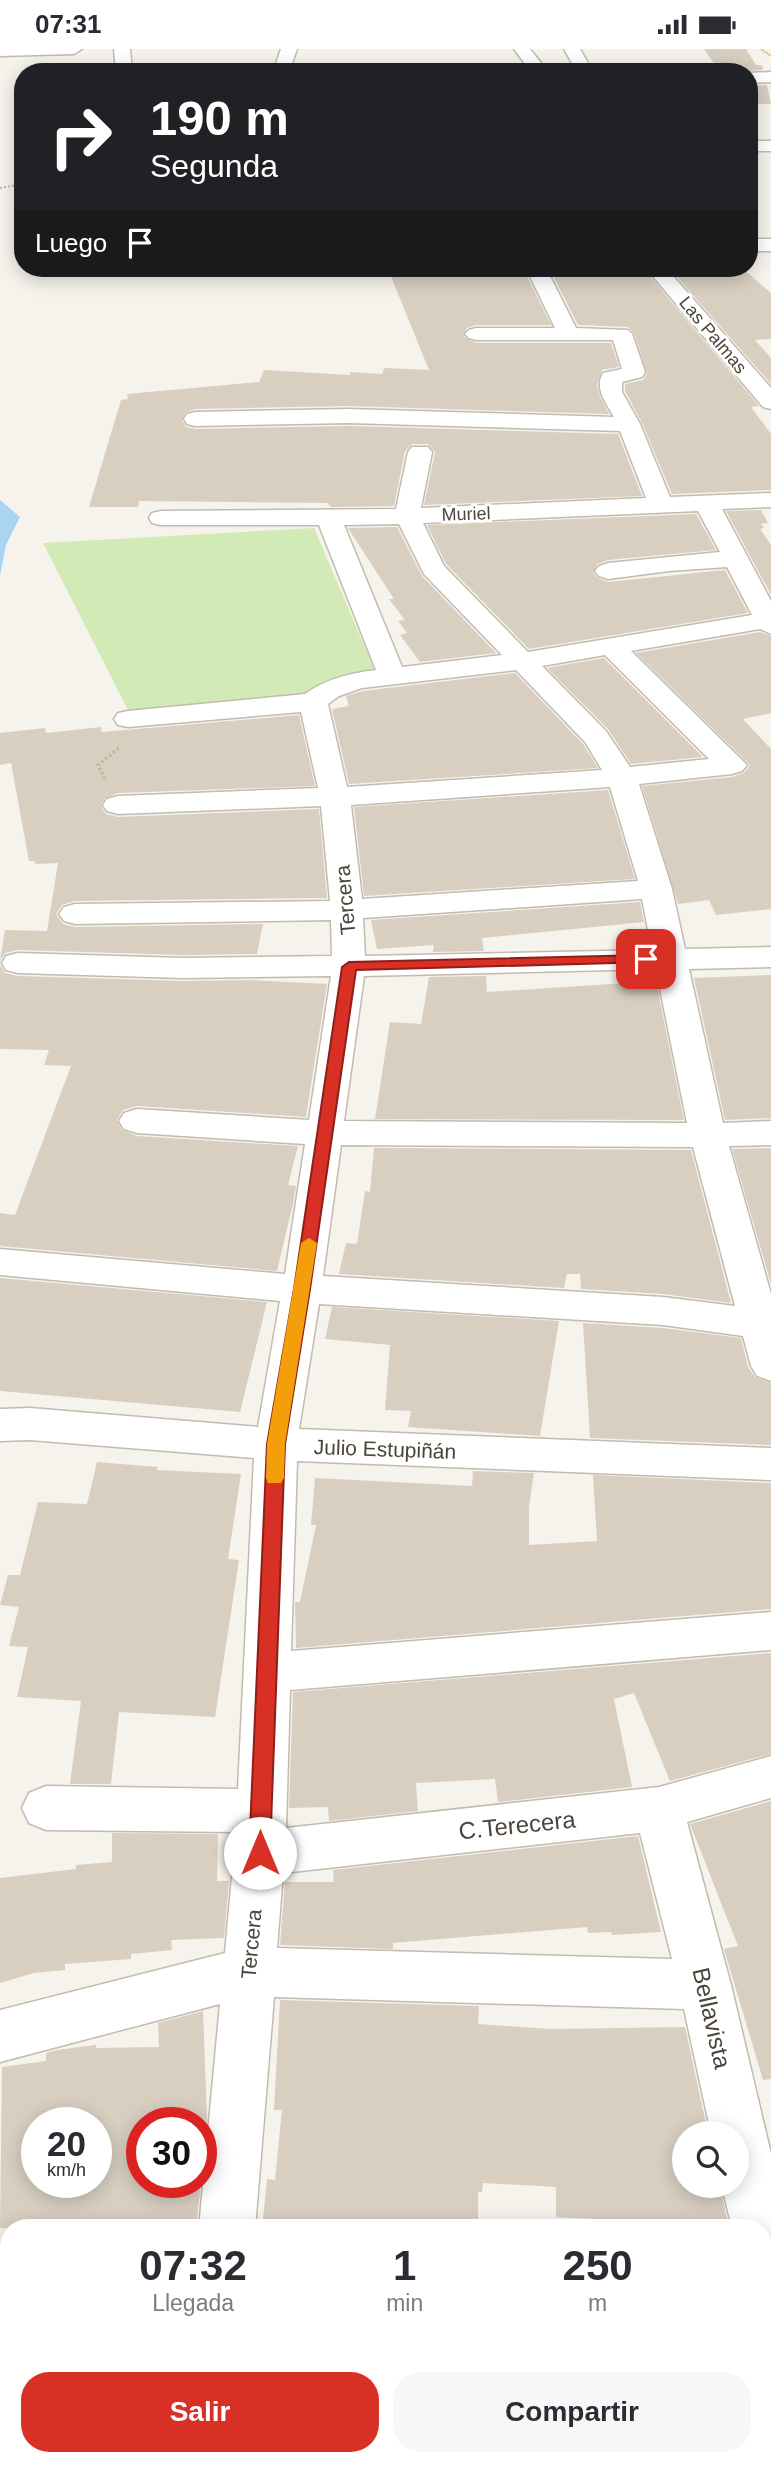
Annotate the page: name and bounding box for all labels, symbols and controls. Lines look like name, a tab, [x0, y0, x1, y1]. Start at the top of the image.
text: 07:31	[35, 9, 102, 39]
icon: right	[35, 91, 126, 182]
text: 190 m	[150, 91, 289, 145]
text: Segunda	[150, 148, 278, 184]
icon: arrive	[121, 224, 159, 262]
text: Luego	[35, 228, 107, 258]
street label: Las Palmas	[675, 293, 751, 377]
street label: Muriel	[441, 503, 491, 525]
street label: Tercera	[330, 864, 360, 936]
pin	[616, 929, 676, 989]
icon: arrive	[627, 940, 665, 978]
street label: Julio Estupiñán	[313, 1435, 457, 1463]
street label: C.Terecera	[457, 1805, 577, 1845]
position arrow	[223, 1816, 297, 1890]
street label: Tercera	[236, 1908, 266, 1980]
street label: Bellavista	[687, 1965, 737, 2072]
speed limit sign: 30	[126, 2107, 217, 2198]
map controls	[672, 2121, 749, 2198]
button: search	[672, 2121, 749, 2198]
text: 20	[47, 2124, 86, 2163]
text: km/h	[47, 2160, 86, 2180]
text: 07:32	[139, 2242, 247, 2289]
text: 1	[393, 2242, 416, 2289]
text: 250	[563, 2242, 633, 2289]
text: Llegada	[152, 2290, 234, 2316]
text: min	[386, 2290, 423, 2316]
text: m	[588, 2290, 607, 2316]
button: Salir	[21, 2372, 379, 2452]
button: Compartir	[393, 2372, 751, 2452]

